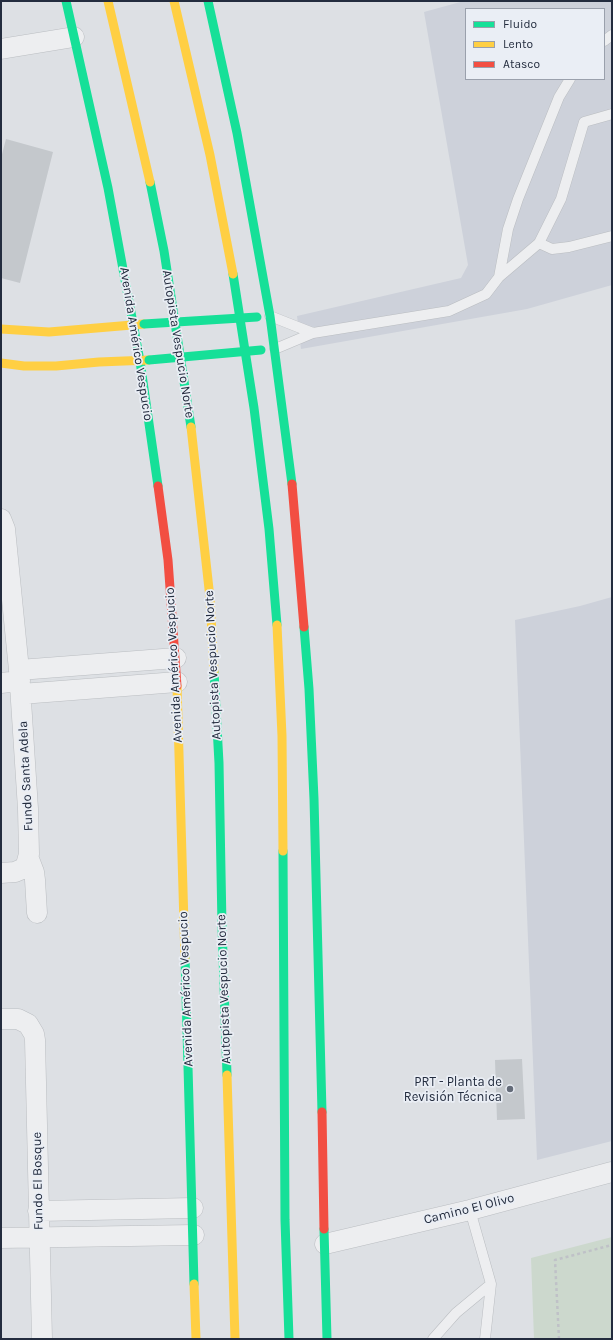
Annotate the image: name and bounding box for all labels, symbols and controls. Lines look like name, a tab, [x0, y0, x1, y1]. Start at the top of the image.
legend	[465, 8, 605, 80]
text: Fluido	[503, 17, 537, 31]
text: Lento	[503, 37, 533, 51]
text: Atasco	[503, 57, 540, 71]
street label: Avenida Américo Vespucio	[116, 266, 156, 422]
street label: Autopista Vespucio Norte	[159, 269, 197, 419]
street label: Avenida Américo Vespucio	[162, 587, 186, 743]
street label: Autopista Vespucio Norte	[201, 590, 225, 740]
street label: Fundo Santa Adela	[15, 720, 37, 832]
street label: Avenida Américo Vespucio	[175, 911, 197, 1067]
street label: Autopista Vespucio Norte	[214, 914, 234, 1064]
place label: PRT - Planta de Revisión Técnica	[404, 1074, 502, 1105]
marker: PRT - Planta de Revisión Técnica	[505, 1084, 515, 1094]
street label: Fundo El Bosque	[29, 1132, 47, 1230]
street label: Camino El Olivo	[422, 1190, 516, 1228]

